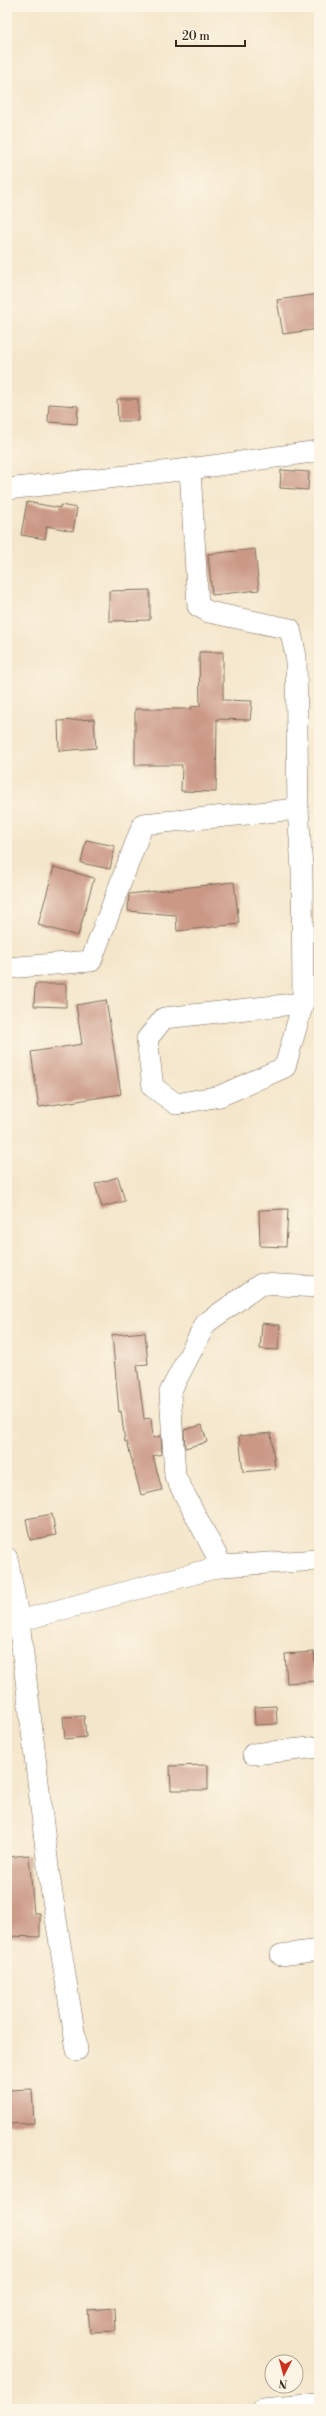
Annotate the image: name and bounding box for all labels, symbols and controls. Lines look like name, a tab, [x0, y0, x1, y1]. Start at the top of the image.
scale bar	[176, 22, 245, 48]
text: 20 m	[182, 29, 210, 44]
north arrow	[264, 2354, 304, 2394]
text: N	[278, 2376, 288, 2390]

